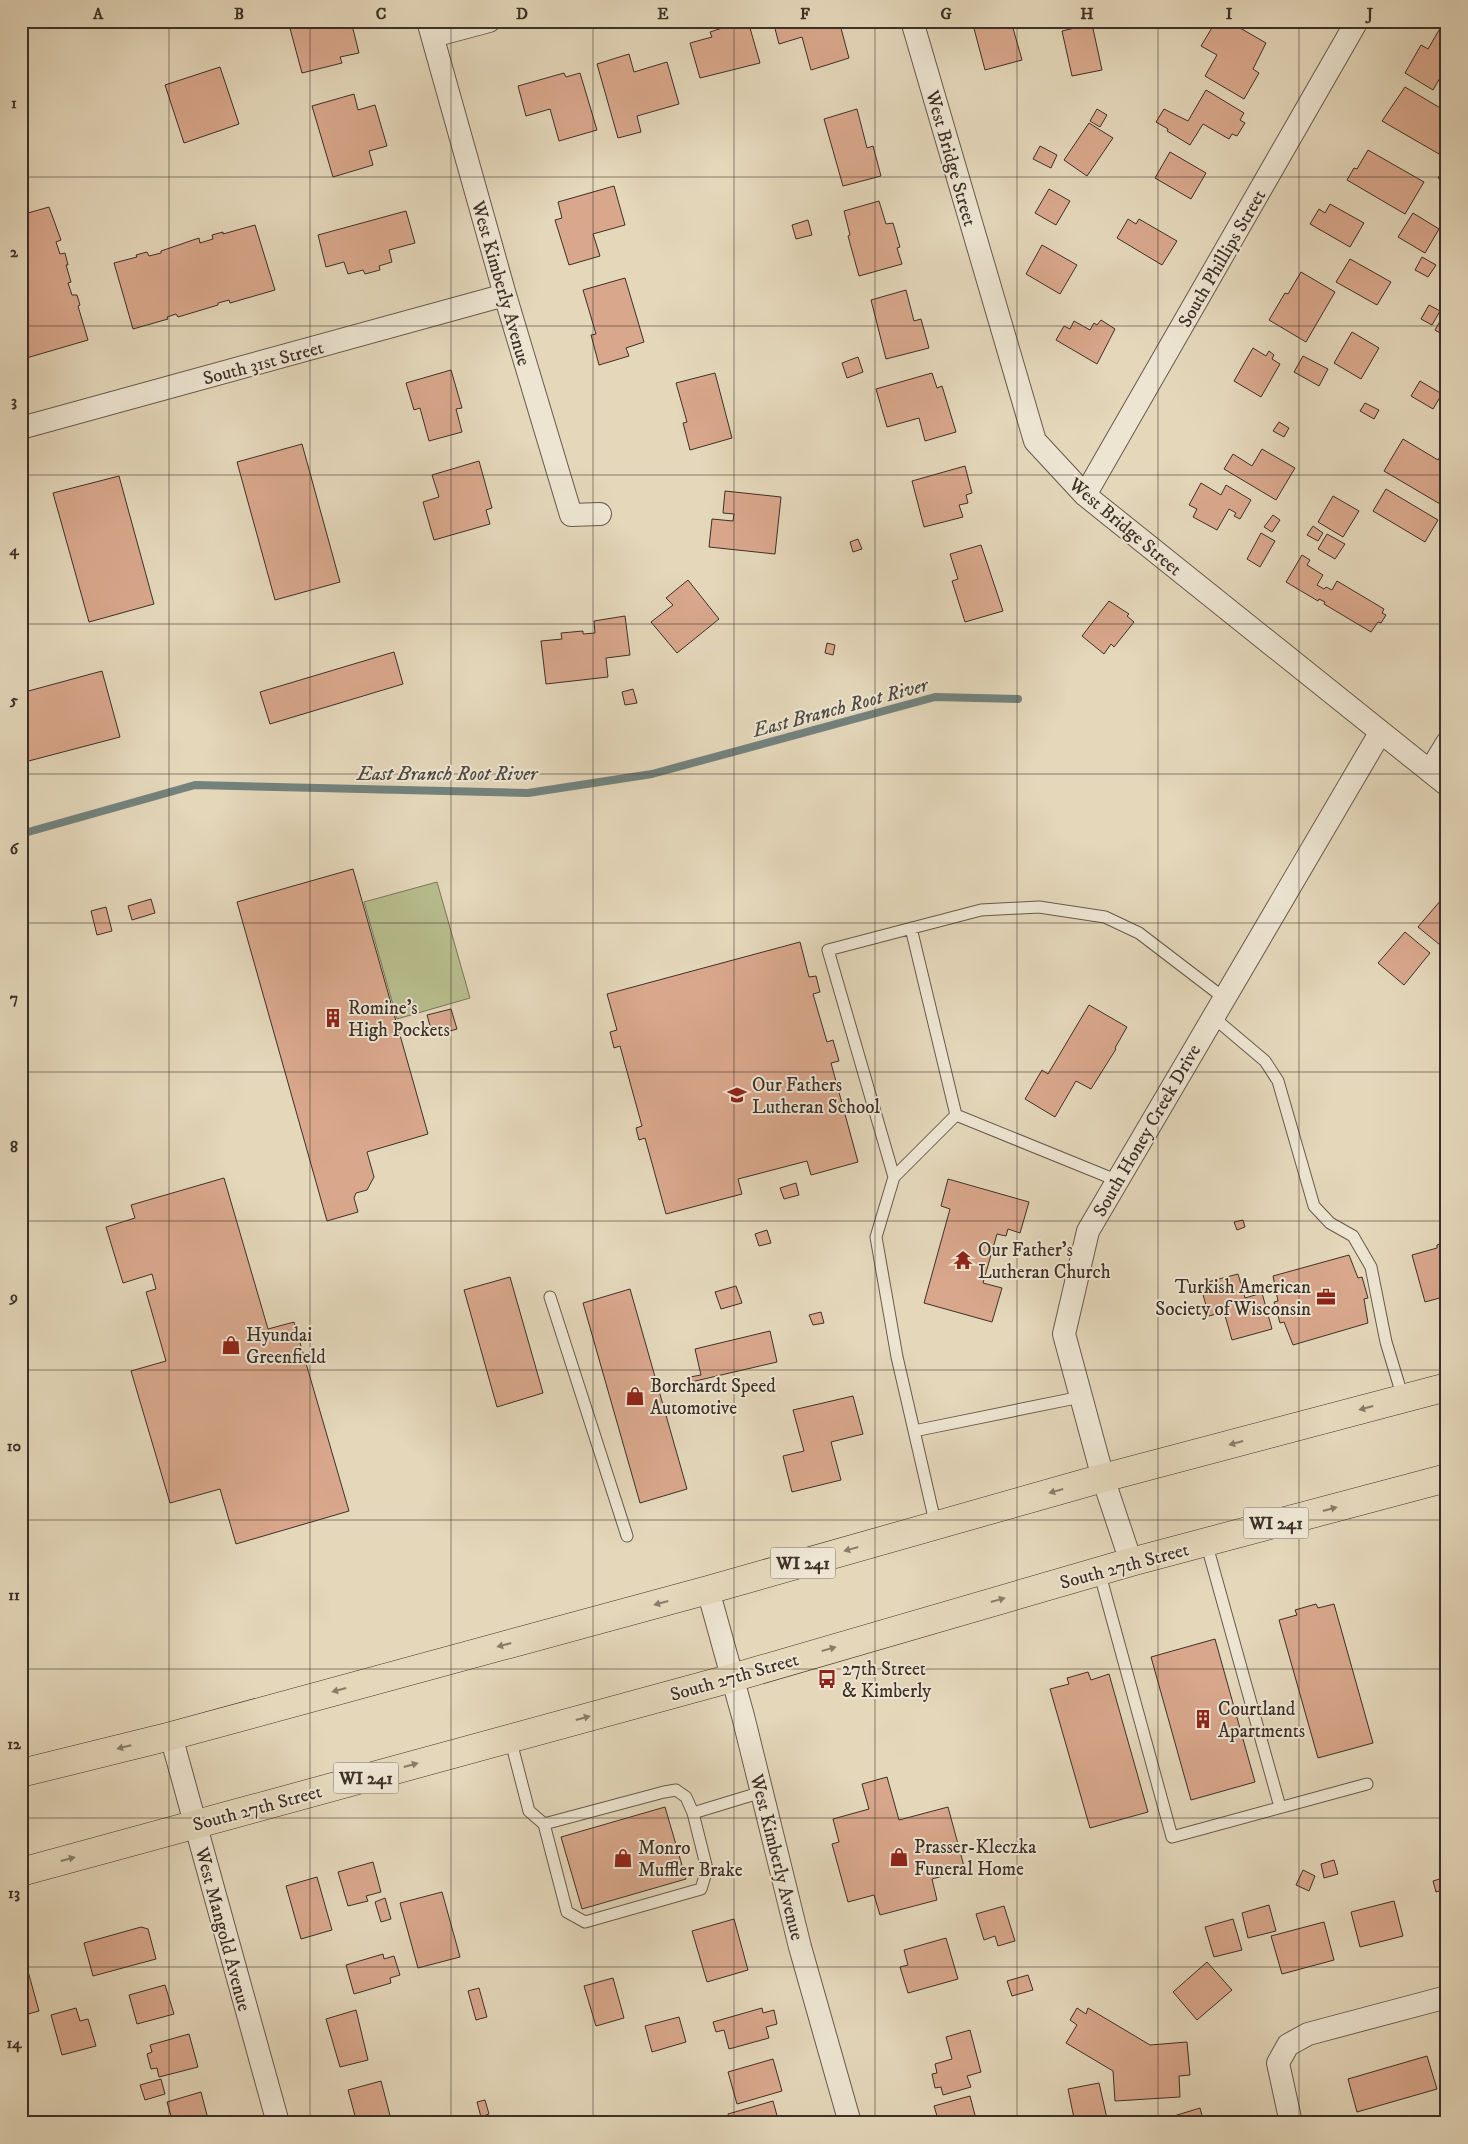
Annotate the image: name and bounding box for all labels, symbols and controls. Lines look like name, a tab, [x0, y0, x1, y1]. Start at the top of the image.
text: A	[92, 4, 104, 24]
text: B	[234, 4, 244, 24]
text: C	[376, 4, 386, 24]
text: D	[516, 4, 528, 24]
text: E	[657, 4, 669, 24]
text: F	[800, 4, 810, 24]
text: G	[940, 4, 952, 24]
text: H	[1080, 4, 1094, 24]
text: I	[1226, 4, 1233, 24]
text: J	[1365, 4, 1374, 24]
street label: West Bridge Street	[920, 87, 981, 229]
text: 1	[11, 93, 17, 113]
street label: South Phillips Street	[1173, 186, 1271, 332]
street label: West Kimberly Avenue	[466, 197, 535, 369]
text: 2	[10, 242, 19, 262]
street label: South 31st Street	[201, 336, 326, 391]
text: 3	[11, 391, 17, 411]
street label: West Bridge Street	[1063, 473, 1186, 581]
text: 4	[8, 540, 19, 560]
water label: East Branch Root River	[749, 673, 932, 744]
text: 5	[9, 690, 18, 710]
water label: East Branch Root River	[356, 762, 539, 787]
text: 6	[10, 839, 20, 859]
text: 7	[10, 988, 18, 1008]
place label: Romine's High Pockets	[348, 997, 450, 1042]
building icon: Romine's High Pockets	[322, 1007, 344, 1029]
street label: South Honey Creek Drive	[1088, 1040, 1206, 1221]
place label: Our Fathers Lutheran School	[752, 1074, 880, 1119]
school or university icon: Our Fathers Lutheran School	[726, 1084, 748, 1106]
text: 8	[10, 1137, 18, 1157]
place label: Our Father's Lutheran Church	[978, 1239, 1111, 1284]
temple icon: Our Father's Lutheran Church	[952, 1249, 974, 1271]
place label: Turkish American Society of Wisconsin	[1155, 1276, 1311, 1321]
office icon: Turkish American Society of Wisconsin	[1315, 1286, 1337, 1308]
text: 9	[9, 1287, 18, 1307]
place label: Hyundai Greenfield	[246, 1324, 326, 1369]
shop icon: Hyundai Greenfield	[220, 1334, 242, 1356]
place label: Borchardt Speed Automotive	[650, 1375, 776, 1420]
shop icon: Borchardt Speed Automotive	[624, 1385, 646, 1407]
one-way arrow	[1358, 1405, 1373, 1413]
text: 10	[7, 1436, 22, 1456]
one-way arrow	[1229, 1439, 1244, 1447]
one-way arrow	[1049, 1488, 1064, 1496]
one-way arrow	[1323, 1505, 1338, 1513]
road number: WI 241	[1244, 1508, 1308, 1539]
street label: South 27th Street	[1057, 1538, 1191, 1595]
one-way arrow	[843, 1546, 858, 1554]
road number: WI 241	[770, 1548, 836, 1579]
text: 11	[8, 1585, 20, 1605]
one-way arrow	[991, 1596, 1006, 1604]
one-way arrow	[653, 1599, 668, 1607]
one-way arrow	[496, 1642, 511, 1650]
one-way arrow	[822, 1645, 837, 1653]
street label: South 27th Street	[668, 1648, 801, 1707]
place label: 27th Street & Kimberly	[842, 1658, 932, 1703]
bus stop icon: 27th Street & Kimberly	[816, 1668, 838, 1690]
one-way arrow	[332, 1686, 347, 1694]
place label: Courtland Apartments	[1218, 1698, 1305, 1743]
building icon: Courtland Apartments	[1192, 1708, 1214, 1730]
one-way arrow	[576, 1714, 591, 1722]
text: 12	[7, 1734, 22, 1754]
one-way arrow	[116, 1743, 131, 1751]
one-way arrow	[404, 1761, 419, 1769]
road number: WI 241	[334, 1762, 398, 1794]
street label: West Kimberly Avenue	[745, 1771, 808, 1943]
street label: South 27th Street	[190, 1780, 324, 1837]
place label: Prasser-Kleczka Funeral Home	[914, 1836, 1036, 1881]
place label: Monro Muffler Brake	[638, 1837, 743, 1882]
street label: West Mangold Avenue	[189, 1844, 256, 2014]
shop icon: Prasser-Kleczka Funeral Home	[888, 1846, 910, 1868]
shop icon: Monro Muffler Brake	[612, 1847, 634, 1869]
one-way arrow	[61, 1855, 76, 1863]
text: 13	[8, 1883, 20, 1903]
text: 14	[6, 2033, 22, 2053]

